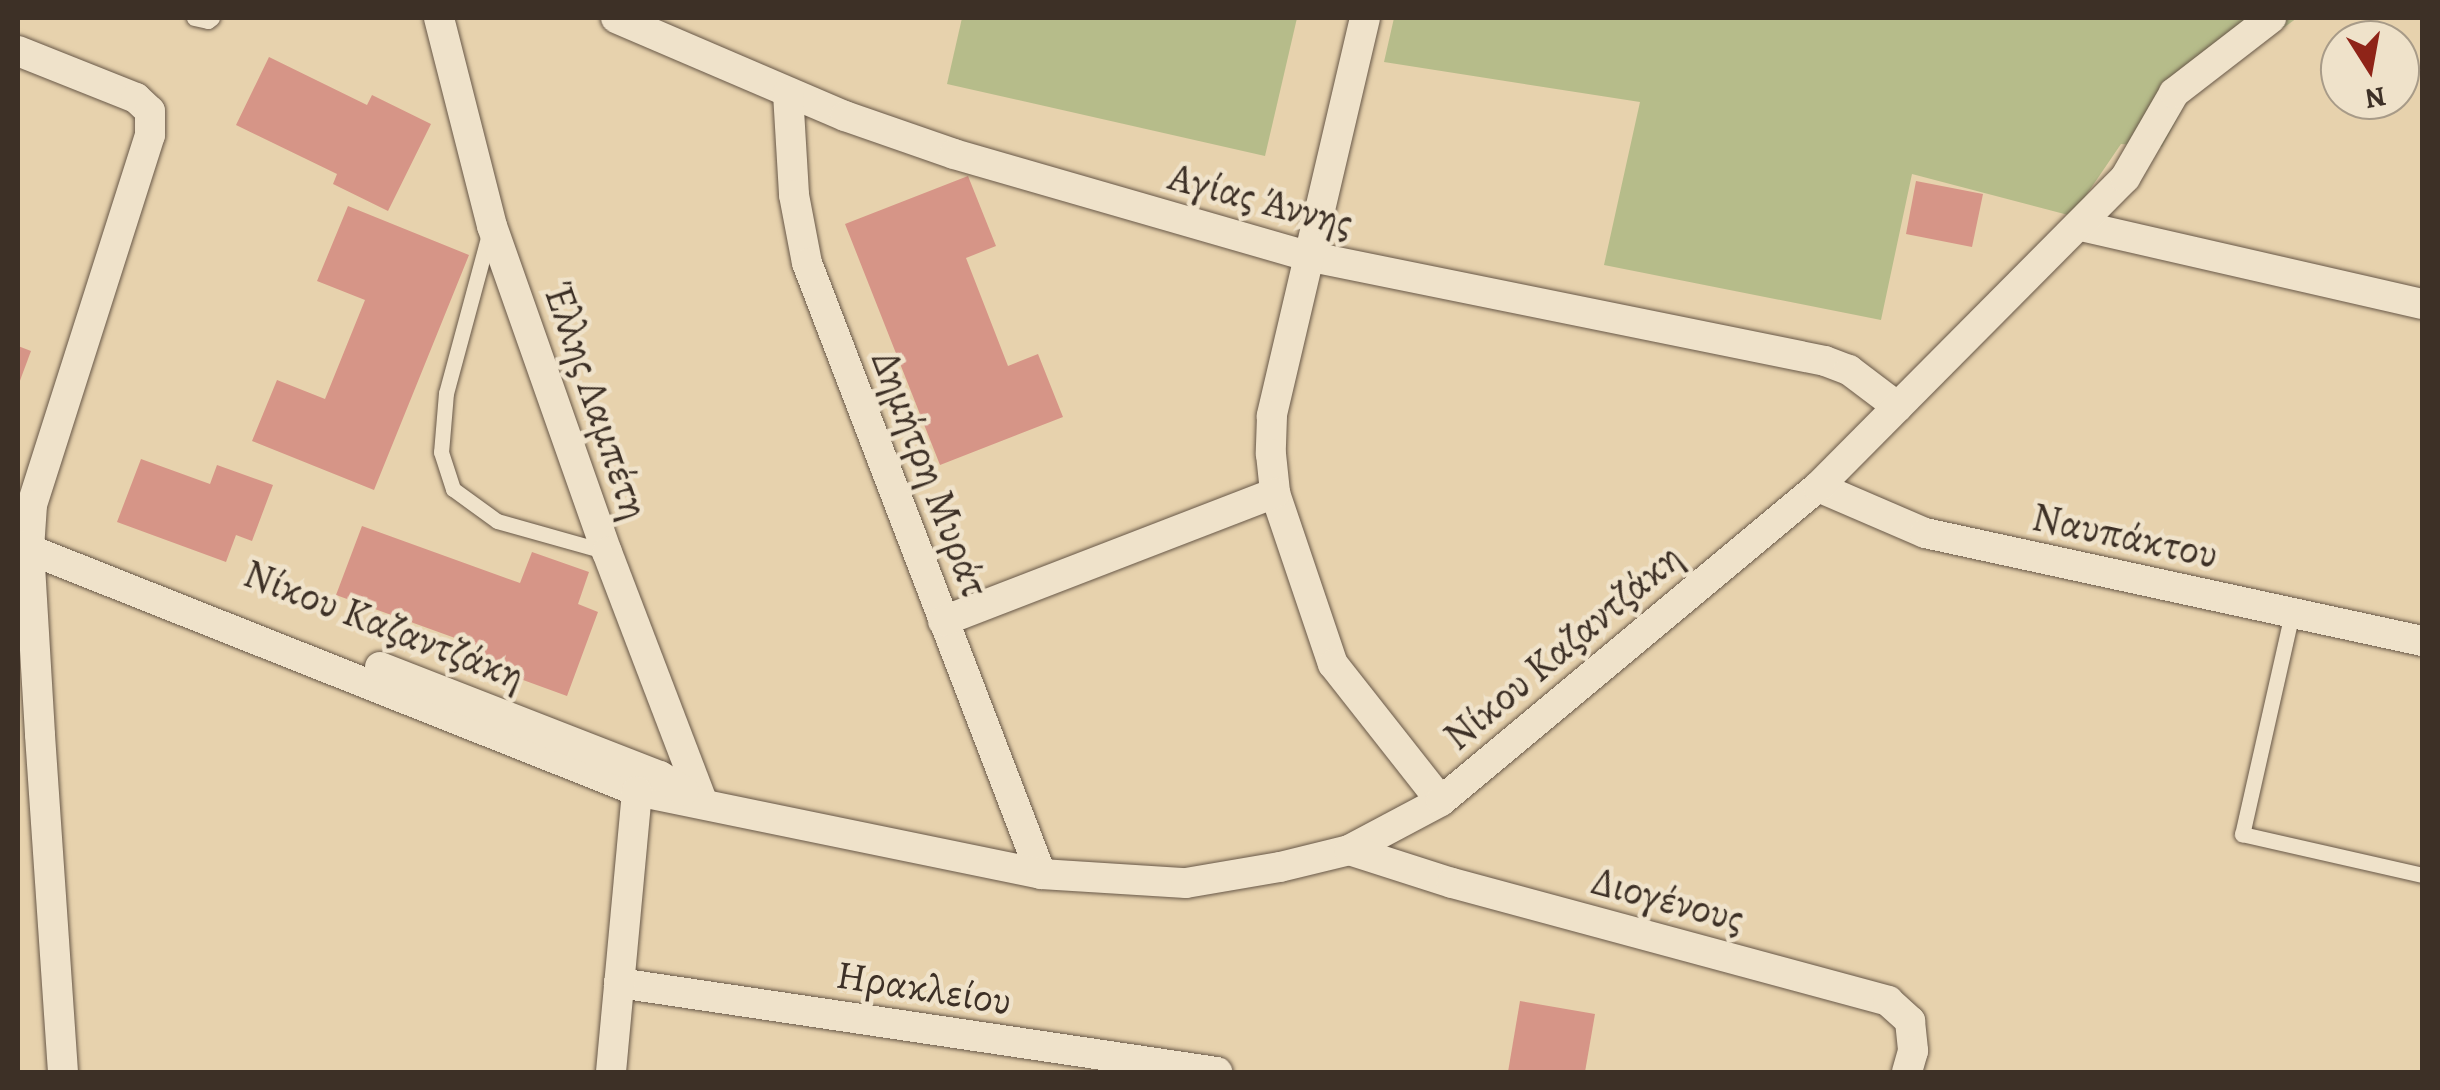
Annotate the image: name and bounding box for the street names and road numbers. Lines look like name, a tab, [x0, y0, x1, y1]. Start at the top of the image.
street label: Αγίας Άννης	[1164, 152, 1358, 248]
street label: Έλλης Λαμπέτη	[533, 276, 659, 526]
street label: Δημήτρη Μυράτ	[861, 344, 999, 604]
street label: Ναυπάκτου	[2028, 493, 2222, 579]
street label: Νίκου Καζαντζάκη	[1434, 533, 1692, 761]
street label: Νίκου Καζαντζάκη	[237, 549, 531, 701]
street label: Διογένους	[1587, 857, 1749, 943]
street label: Ηρακλείου	[833, 950, 1015, 1026]

